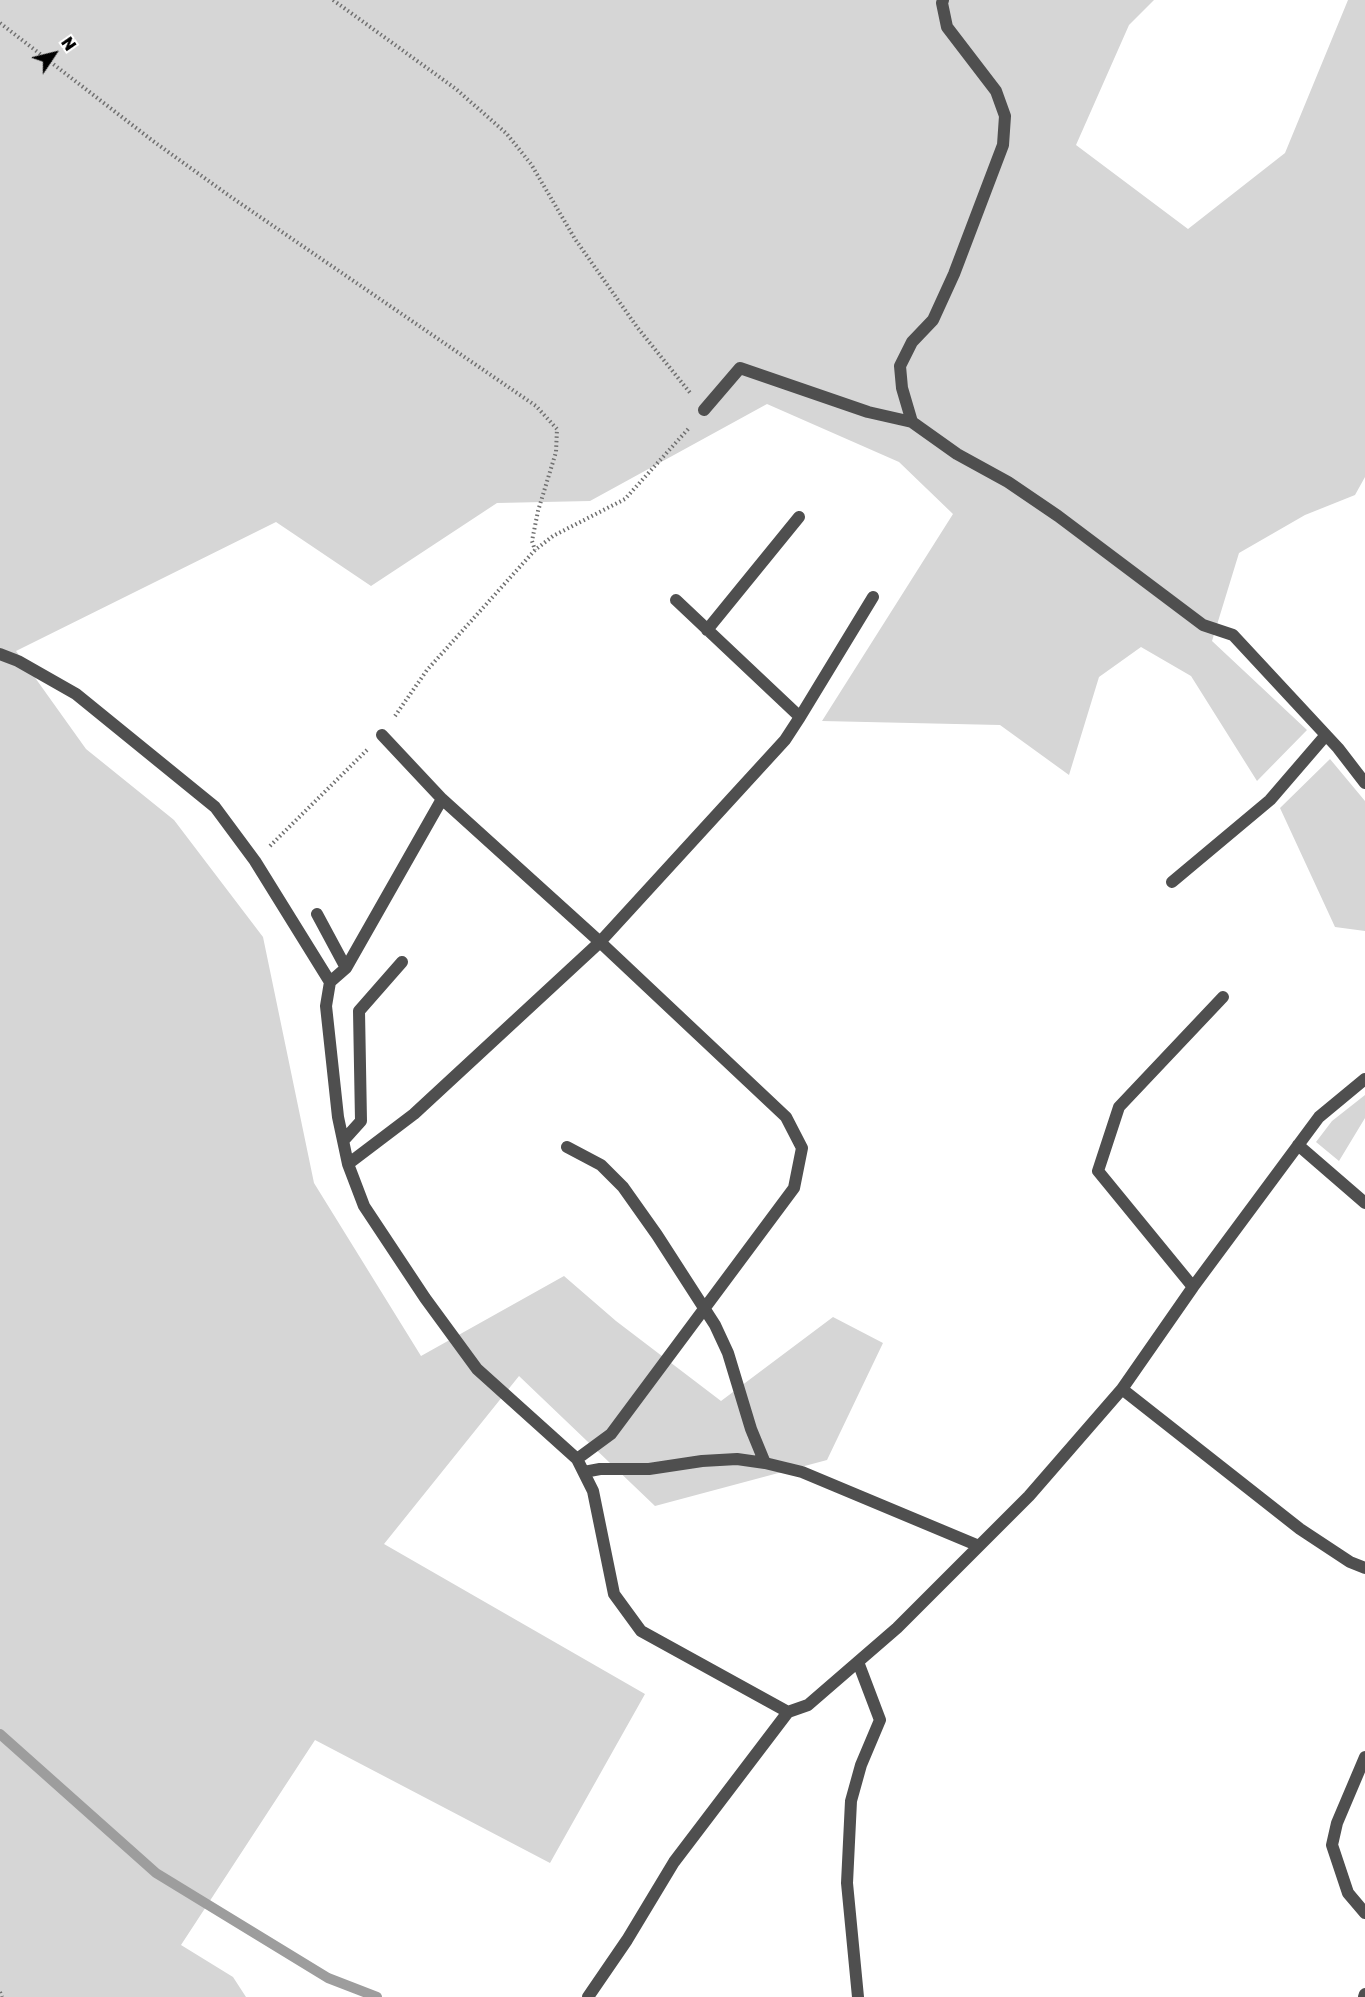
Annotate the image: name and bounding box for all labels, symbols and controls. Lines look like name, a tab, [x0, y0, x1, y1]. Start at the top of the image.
north arrow	[24, 24, 84, 84]
text: N	[57, 33, 80, 54]

